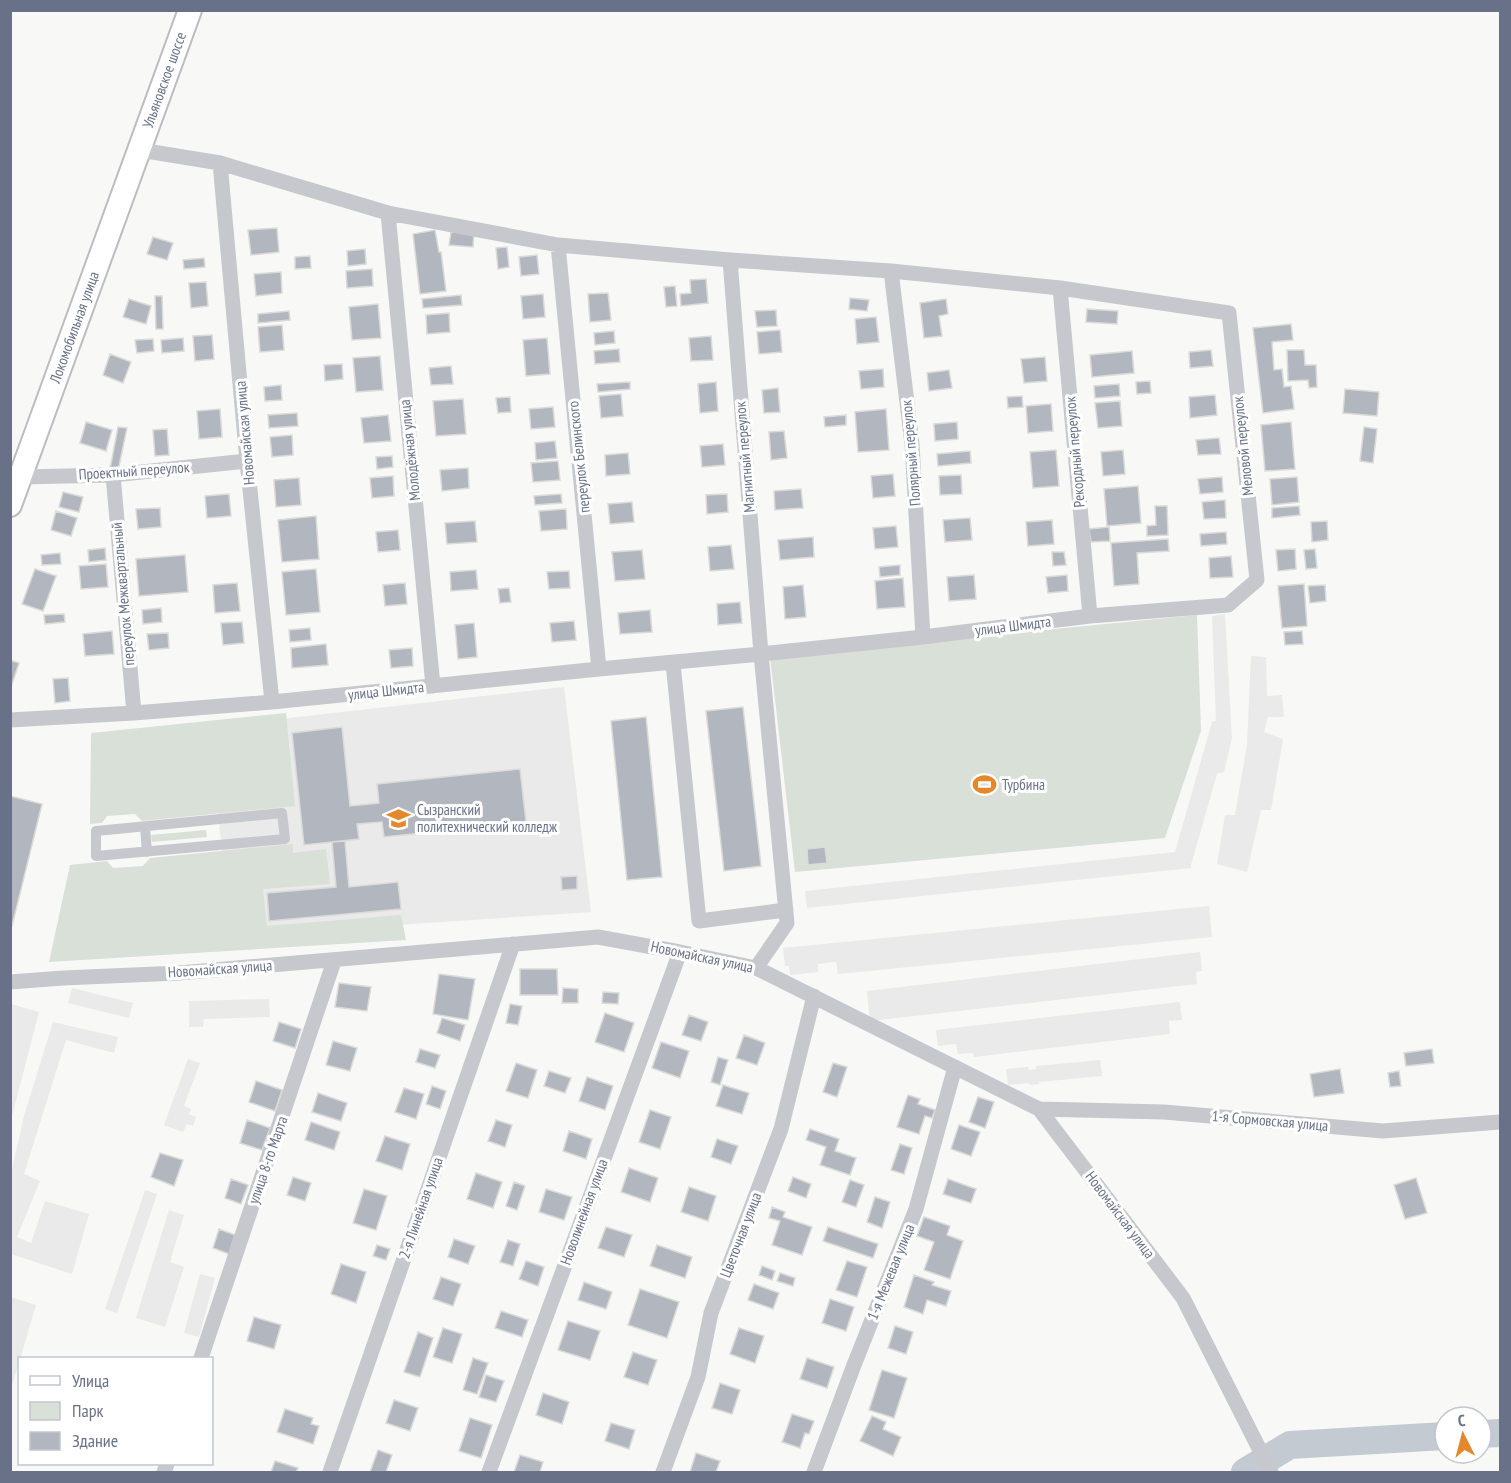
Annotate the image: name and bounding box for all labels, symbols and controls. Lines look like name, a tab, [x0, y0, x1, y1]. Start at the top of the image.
street label: Ульяновское шоссе	[138, 29, 190, 131]
street label: Локомобильная улица	[45, 269, 103, 387]
street label: Новомайская улица	[230, 380, 259, 486]
street label: Меловой переулок	[1228, 395, 1257, 496]
street label: Рекордный переулок	[1060, 396, 1089, 508]
street label: Молодёжная улица	[395, 399, 424, 502]
street label: Полярный переулок	[896, 399, 925, 507]
street label: переулок Белинского	[563, 400, 594, 514]
street label: Магнитный переулок	[730, 401, 759, 513]
street label: Проектный переулок	[78, 457, 190, 484]
street label: переулок Межквартальный	[107, 522, 138, 667]
street label: улица Шмидта	[974, 611, 1052, 640]
street label: улица Шмидта	[347, 677, 425, 704]
sports icon: Турбина	[971, 772, 997, 798]
place label: Турбина	[1002, 775, 1045, 794]
place label: Сызранский политехнический колледж	[417, 800, 558, 836]
school or university icon: Сызранский политехнический колледж	[386, 806, 412, 832]
street label: Новомайская улица	[649, 936, 755, 977]
street label: Новомайская улица	[167, 955, 273, 982]
street label: 1-я Сормовская улица	[1211, 1106, 1329, 1135]
street label: улица 8-го Марта	[244, 1113, 291, 1206]
street label: 2-я Линейная улица	[394, 1155, 447, 1261]
street label: Новолинейная улица	[556, 1156, 611, 1267]
street label: Новомайская улица	[1081, 1167, 1159, 1262]
street label: Цветочная улица	[716, 1190, 765, 1280]
street label: 1-я Межевая улица	[863, 1221, 918, 1322]
legend	[18, 1357, 213, 1465]
text: Улица	[72, 1369, 109, 1392]
text: Парк	[72, 1399, 103, 1422]
north arrow	[1433, 1405, 1493, 1465]
text: С	[1457, 1410, 1467, 1430]
text: Здание	[72, 1429, 118, 1452]

